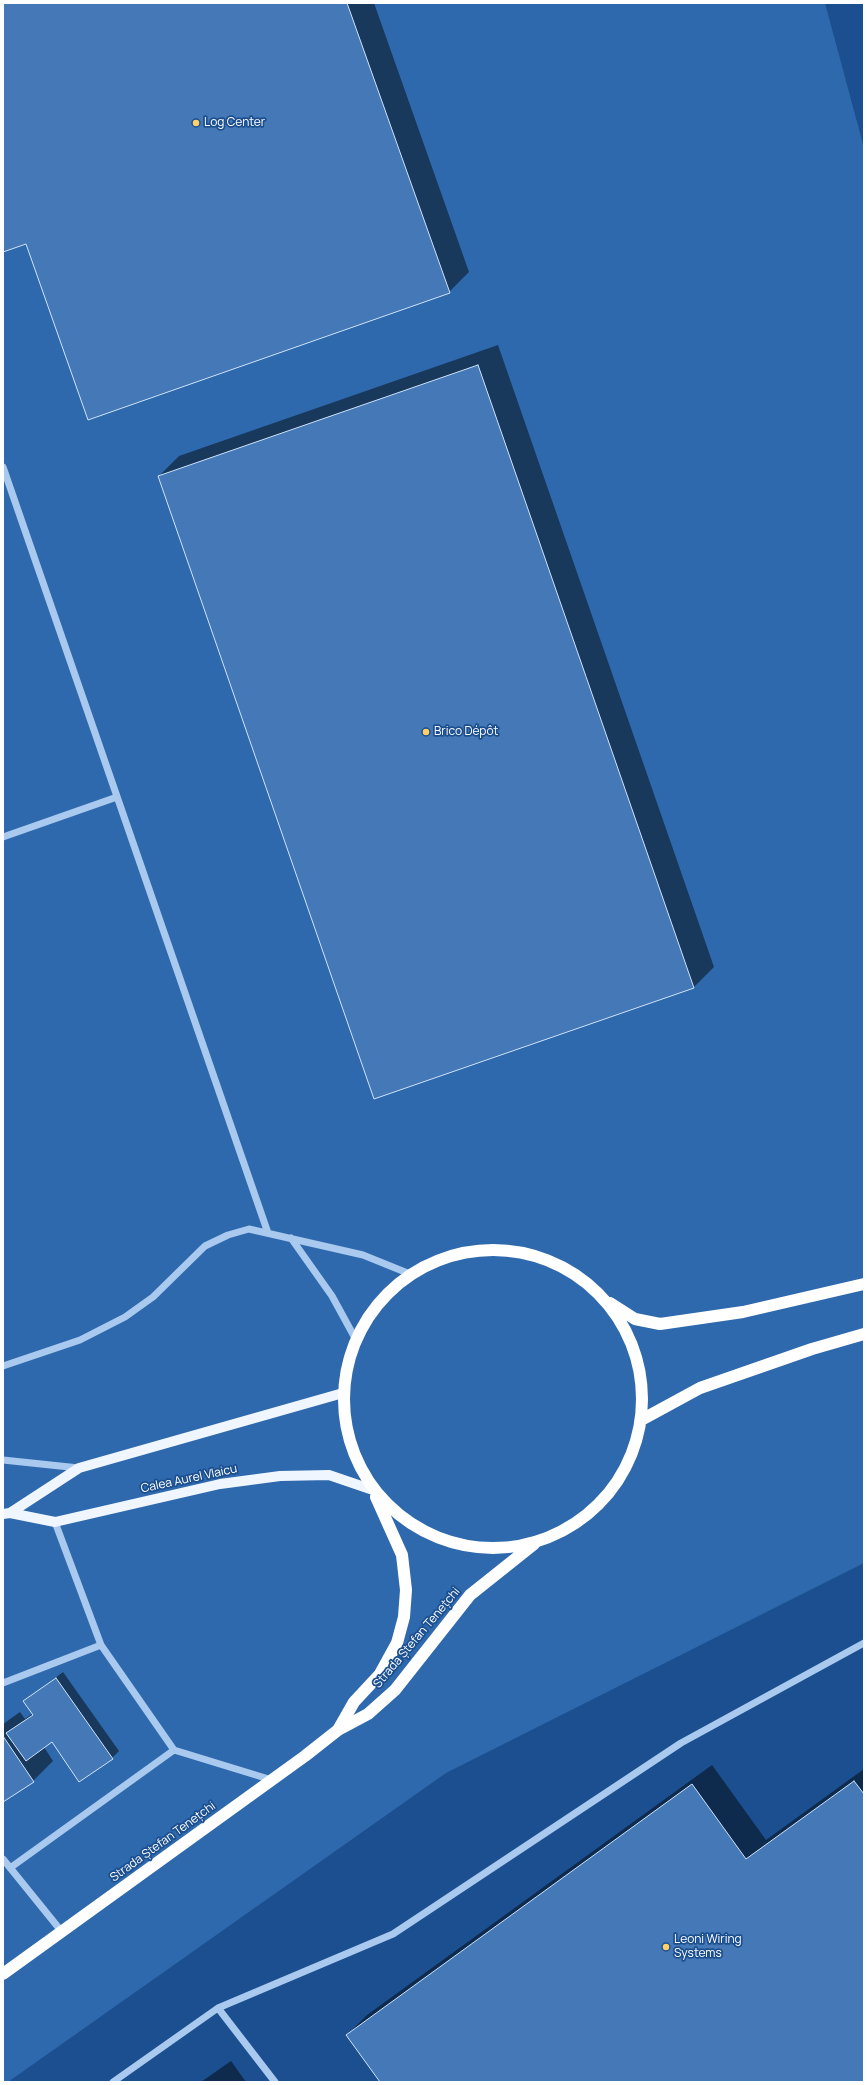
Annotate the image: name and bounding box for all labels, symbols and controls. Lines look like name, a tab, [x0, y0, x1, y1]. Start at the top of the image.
place label: Log Center	[204, 116, 265, 130]
marker: Log Center	[191, 118, 201, 128]
place label: Brico Dépôt	[434, 725, 498, 739]
marker: Brico Dépôt	[421, 727, 431, 737]
street label: Calea Aurel Vlaicu	[139, 1462, 239, 1496]
street label: Strada Ștefan Tenețchi	[371, 1585, 463, 1691]
street label: Strada Ștefan Tenețchi	[108, 1799, 218, 1885]
place label: Leoni Wiring Systems	[674, 1933, 742, 1961]
marker: Leoni Wiring Systems	[661, 1942, 671, 1952]

